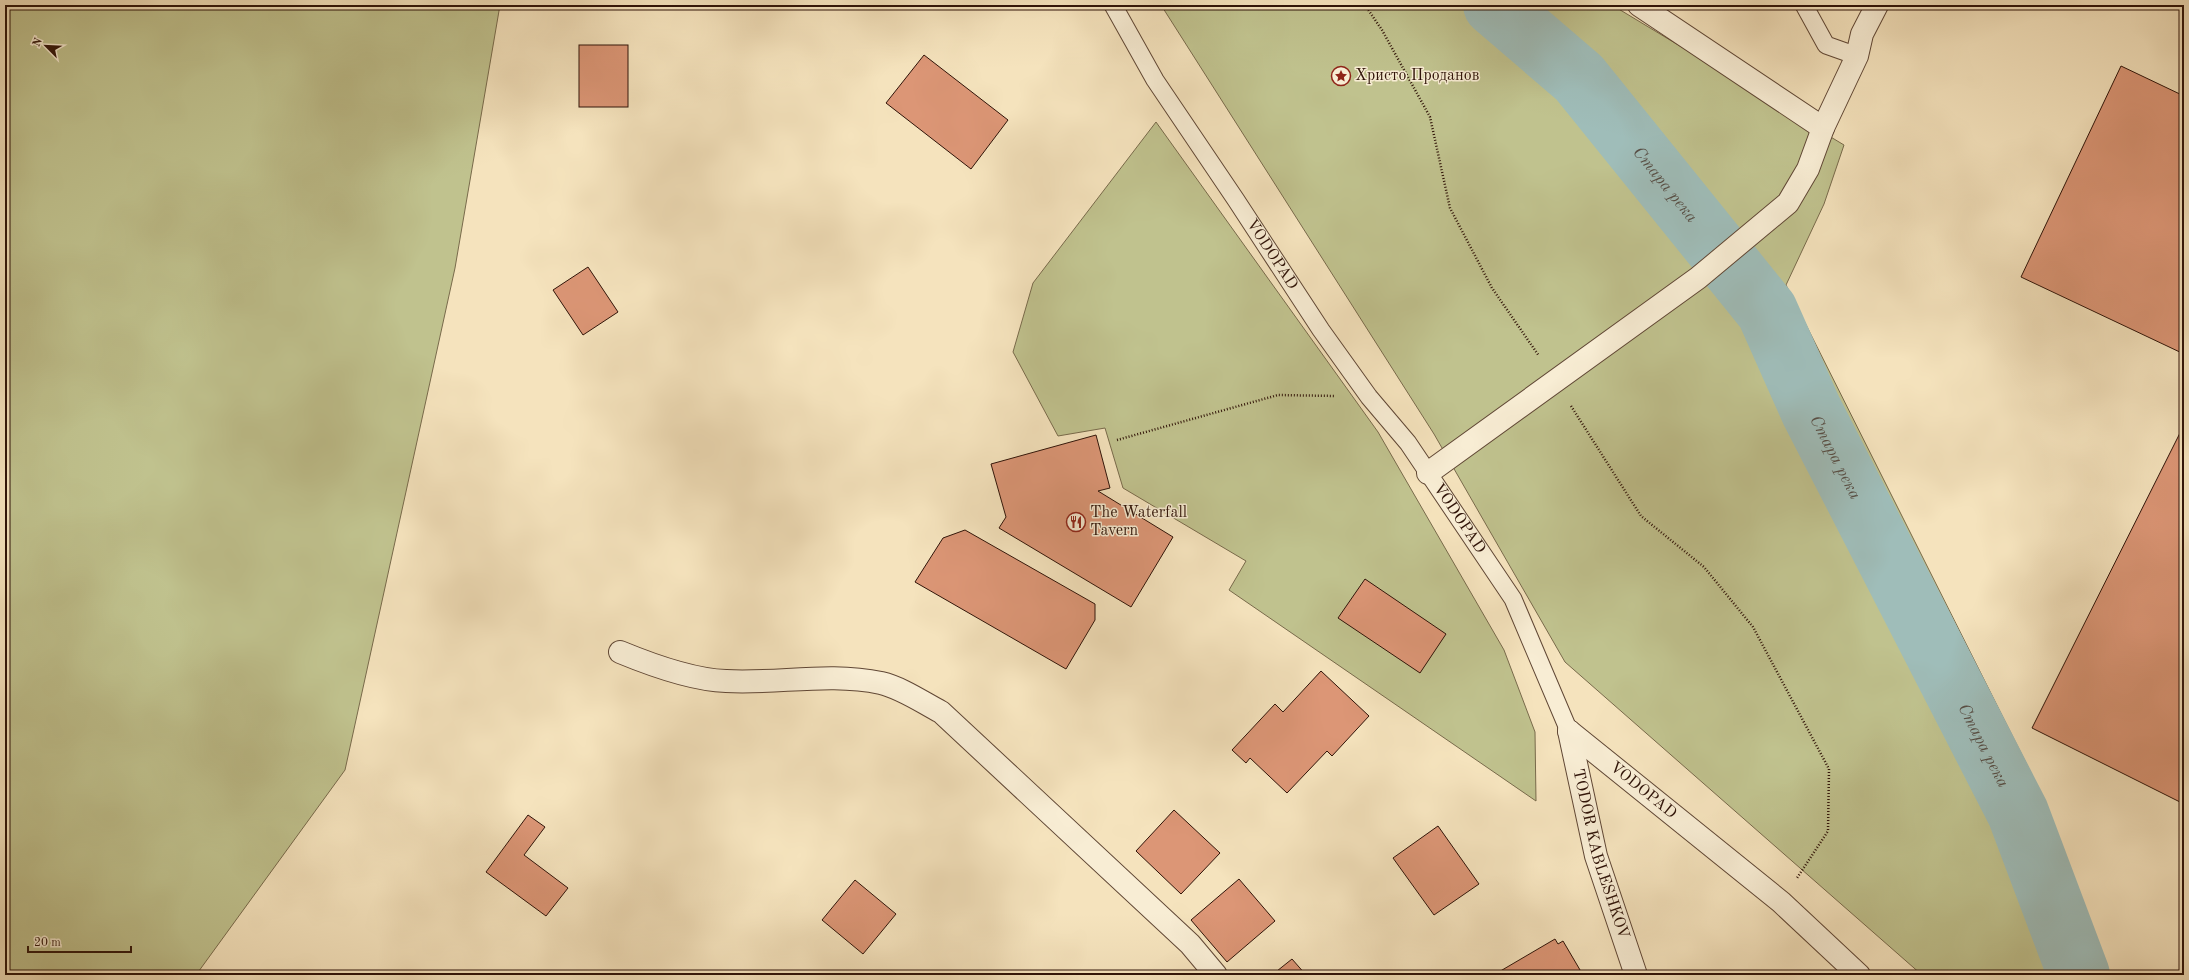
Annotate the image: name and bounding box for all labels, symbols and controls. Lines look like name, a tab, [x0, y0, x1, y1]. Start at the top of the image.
north arrow	[26, 26, 66, 66]
text: N	[32, 36, 45, 49]
place icon: Христо Проданов	[1330, 65, 1352, 87]
place label: Христо Проданов	[1355, 68, 1479, 84]
water label: Стара река	[1630, 143, 1700, 226]
street label: VODOPAD	[1243, 216, 1300, 293]
water label: Стара река	[1807, 413, 1864, 502]
street label: VODOPAD	[1430, 481, 1488, 557]
place label: The Waterfall Tavern	[1090, 505, 1187, 539]
restaurant icon: The Waterfall Tavern	[1065, 511, 1087, 533]
water label: Стара река	[1955, 701, 2012, 790]
street label: VODOPAD	[1607, 759, 1679, 822]
street label: TODOR KABLESHKOV	[1569, 768, 1631, 941]
scale bar	[28, 928, 131, 954]
text: 20 m	[34, 937, 61, 949]

